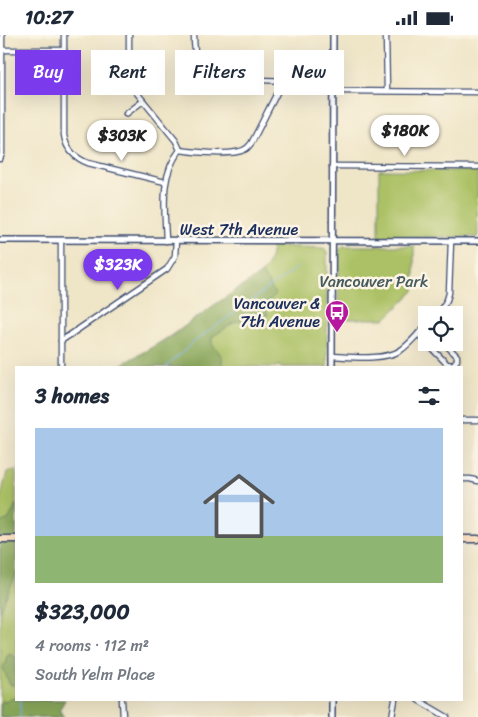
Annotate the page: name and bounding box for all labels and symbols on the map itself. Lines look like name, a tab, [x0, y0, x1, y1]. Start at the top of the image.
pin: $180K	[370, 115, 440, 157]
pin: $303K	[87, 119, 157, 162]
street label: West 7th Avenue	[180, 215, 298, 244]
pin: $323K	[83, 249, 153, 291]
park label: Vancouver Park	[320, 267, 428, 296]
place label: Vancouver & 7th Avenue	[234, 289, 320, 336]
bus stop icon: Vancouver & 7th Avenue	[324, 299, 350, 333]

